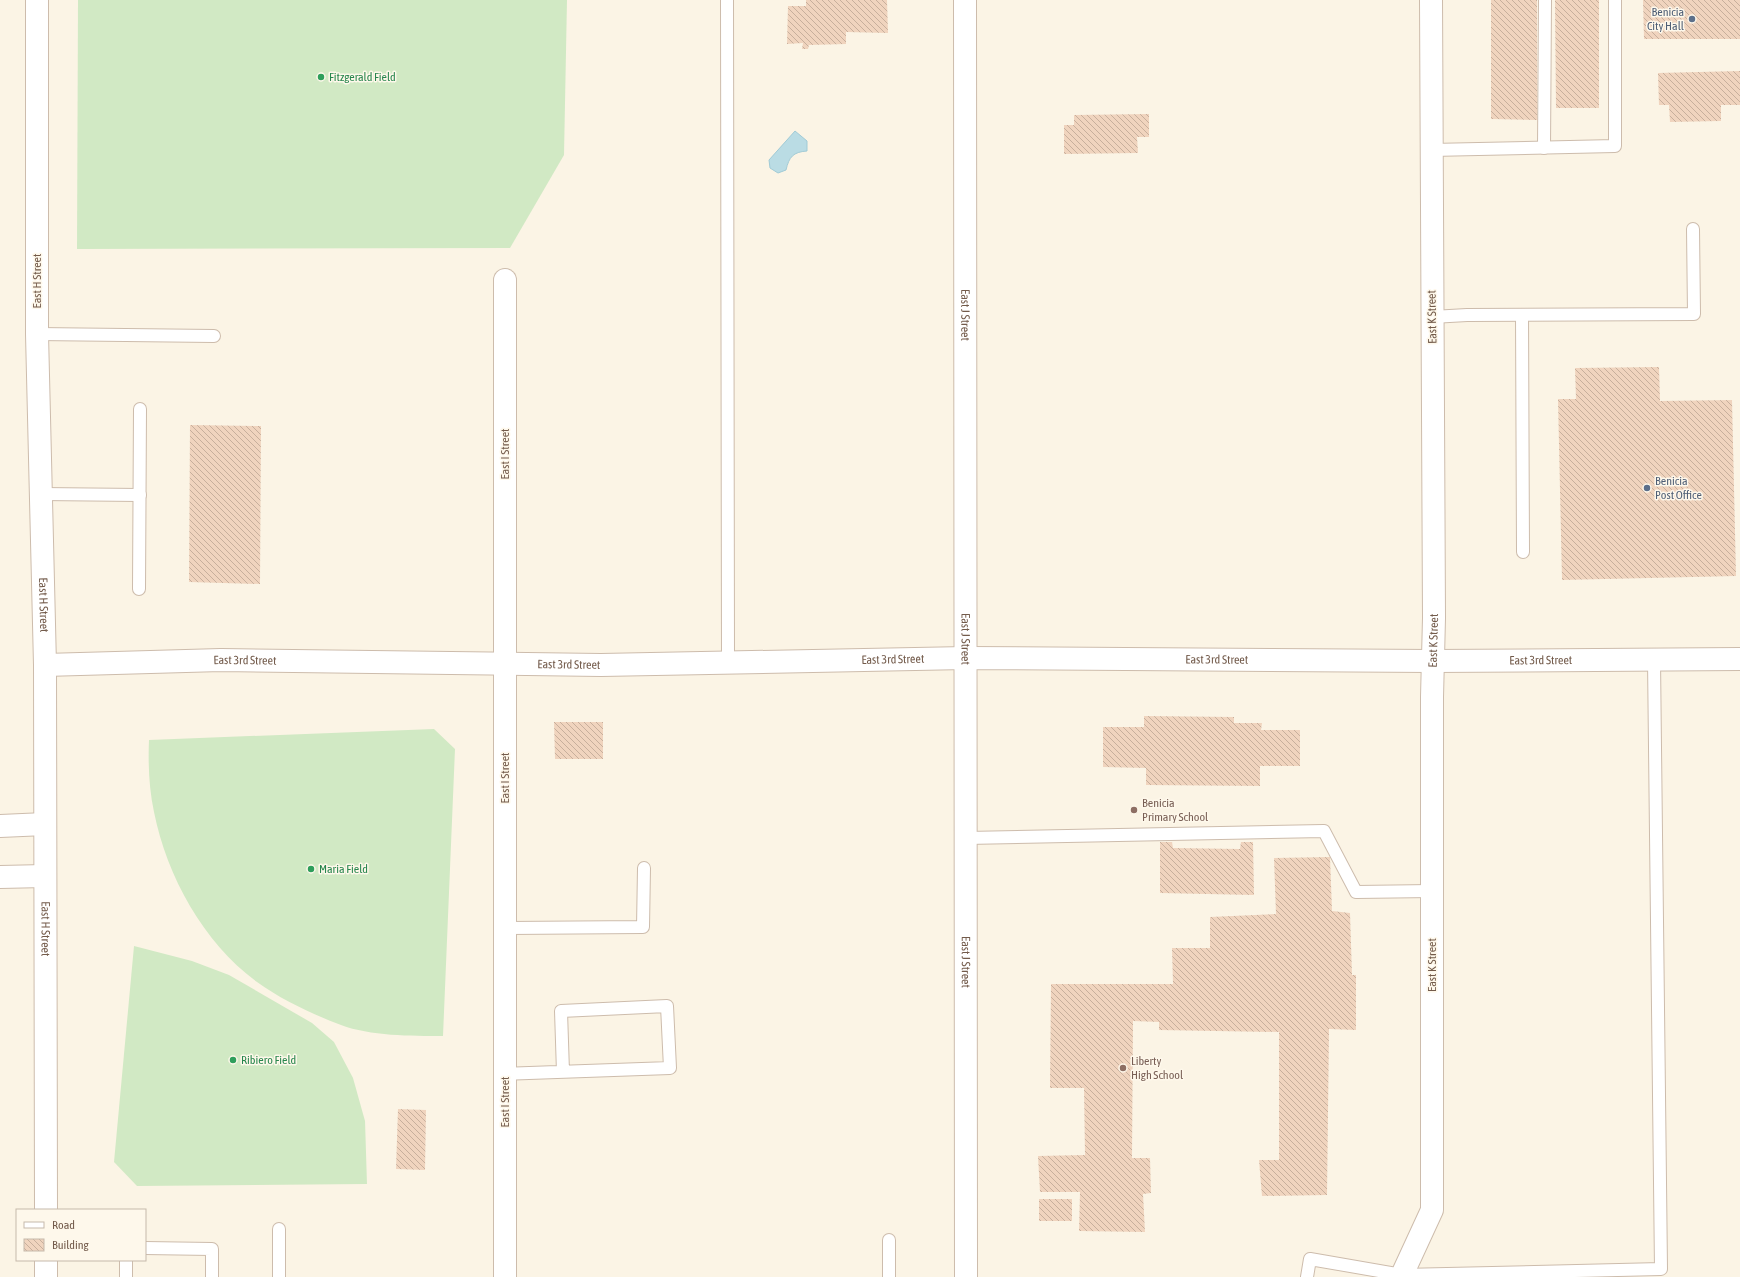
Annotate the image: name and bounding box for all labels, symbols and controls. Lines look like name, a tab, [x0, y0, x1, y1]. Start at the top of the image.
place label: Benicia City Hall	[1647, 5, 1685, 33]
marker: Benicia City Hall	[1687, 14, 1697, 24]
place label: Fitzgerald Field	[329, 70, 396, 84]
marker: Fitzgerald Field	[316, 72, 326, 82]
street label: East H Street	[30, 253, 44, 308]
street label: East J Street	[958, 289, 972, 342]
street label: East K Street	[1425, 289, 1439, 344]
street label: East I Street	[498, 428, 512, 480]
place label: Benicia Post Office	[1655, 474, 1702, 502]
marker: Benicia Post Office	[1642, 483, 1652, 493]
street label: East H Street	[36, 577, 51, 633]
street label: East J Street	[958, 613, 973, 666]
street label: East K Street	[1426, 613, 1441, 668]
street label: East 3rd Street	[861, 652, 925, 667]
street label: East 3rd Street	[1185, 652, 1249, 667]
street label: East 3rd Street	[213, 653, 277, 668]
street label: East 3rd Street	[1509, 653, 1573, 667]
street label: East 3rd Street	[537, 657, 601, 672]
street label: East I Street	[498, 752, 512, 804]
place label: Benicia Primary School	[1142, 796, 1209, 824]
marker: Benicia Primary School	[1129, 805, 1139, 815]
place label: Maria Field	[319, 862, 368, 876]
marker: Maria Field	[306, 864, 316, 874]
street label: East H Street	[38, 901, 53, 957]
street label: East J Street	[959, 936, 973, 989]
street label: East K Street	[1425, 938, 1439, 992]
place label: Ribiero Field	[241, 1053, 296, 1067]
place label: Liberty High School	[1131, 1054, 1184, 1082]
marker: Ribiero Field	[228, 1055, 238, 1065]
marker: Liberty High School	[1118, 1063, 1128, 1073]
street label: East I Street	[498, 1076, 512, 1128]
legend	[16, 1209, 146, 1261]
text: Road	[52, 1218, 75, 1232]
text: Building	[52, 1238, 90, 1252]

